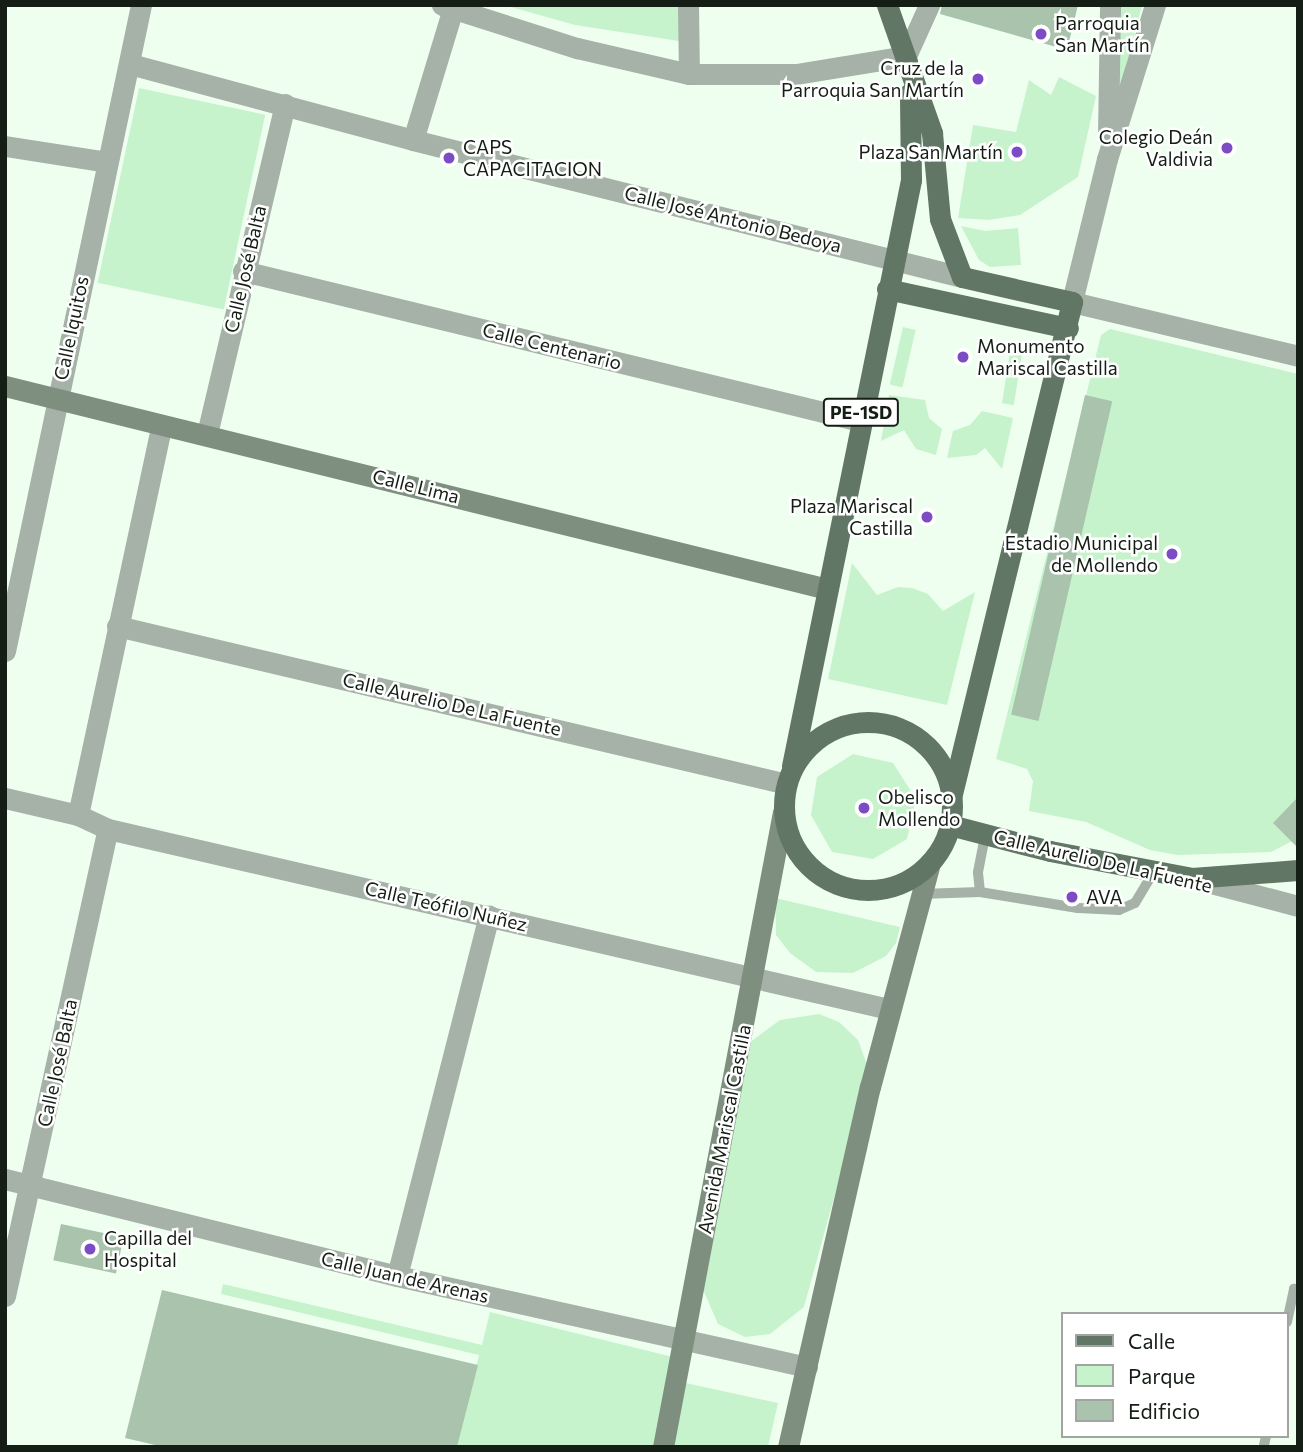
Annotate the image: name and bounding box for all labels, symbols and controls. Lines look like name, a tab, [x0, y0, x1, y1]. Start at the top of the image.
place label: Parroquia San Martín	[1055, 12, 1150, 56]
marker: Parroquia San Martín	[1033, 26, 1049, 42]
place label: Cruz de la Parroquia San Martín	[781, 57, 964, 101]
marker: Cruz de la Parroquia San Martín	[970, 71, 986, 87]
place label: Colegio Deán Valdivia	[1099, 126, 1213, 170]
place label: CAPS CAPACITACION	[463, 136, 602, 180]
marker: Colegio Deán Valdivia	[1219, 140, 1235, 156]
place label: Plaza San Martín	[859, 141, 1003, 163]
marker: Plaza San Martín	[1009, 144, 1025, 160]
marker: CAPS CAPACITACION	[441, 150, 457, 166]
street label: Calle José Antonio Bedoya	[622, 181, 844, 257]
street label: Calle José Balta	[219, 203, 271, 335]
street label: Calle Iquitos	[49, 274, 93, 382]
street label: Calle Centenario	[480, 318, 624, 374]
place label: Monumento Mariscal Castilla	[977, 335, 1118, 379]
marker: Monumento Mariscal Castilla	[955, 349, 971, 365]
road number: PE-1SD	[822, 398, 900, 426]
street label: Calle Lima	[370, 464, 462, 508]
place label: Plaza Mariscal Castilla	[790, 495, 913, 539]
marker: Plaza Mariscal Castilla	[919, 509, 935, 525]
place label: Estadio Municipal de Mollendo	[1005, 532, 1158, 576]
marker: Estadio Municipal de Mollendo	[1164, 546, 1180, 562]
street label: Calle Aurelio De La Fuente	[340, 668, 564, 740]
place label: Obelisco Mollendo	[878, 786, 960, 830]
marker: Obelisco Mollendo	[856, 800, 872, 816]
street label: Calle Aurelio De La Fuente	[991, 825, 1215, 897]
street label: Calle Teófilo Nuñez	[363, 876, 529, 936]
place label: AVA	[1086, 886, 1122, 908]
marker: AVA	[1064, 889, 1080, 905]
street label: Calle José Balta	[32, 997, 82, 1129]
street label: Avenida Mariscal Castilla	[693, 1022, 755, 1236]
place label: Capilla del Hospital	[104, 1227, 192, 1271]
marker: Capilla del Hospital	[82, 1241, 98, 1257]
street label: Calle Juan de Arenas	[319, 1247, 491, 1307]
legend	[1062, 1312, 1289, 1438]
text: Calle	[1128, 1328, 1175, 1353]
text: Parque	[1128, 1363, 1195, 1388]
text: Edificio	[1128, 1398, 1200, 1423]

